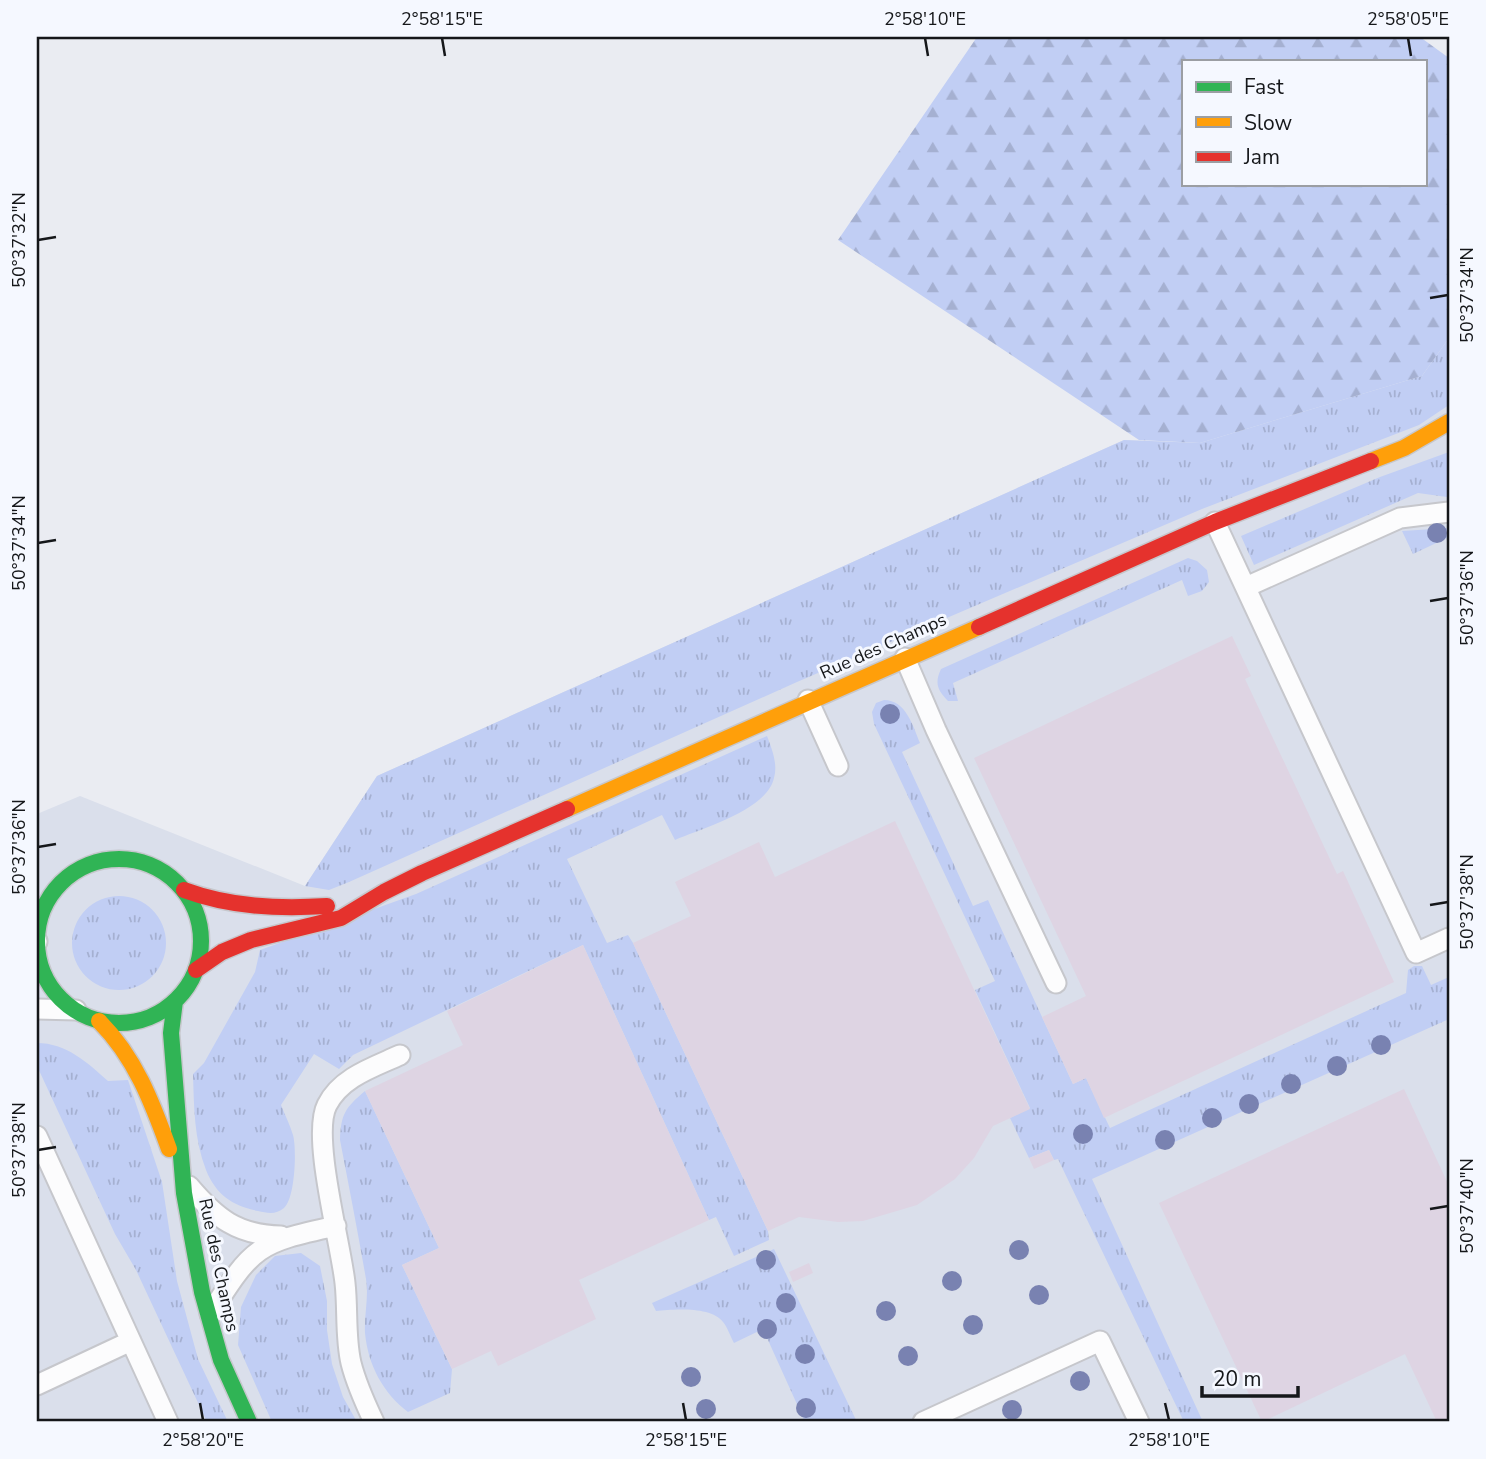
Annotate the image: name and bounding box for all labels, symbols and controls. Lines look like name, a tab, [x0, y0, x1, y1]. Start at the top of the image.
text: 2°58'15"E	[401, 7, 483, 31]
text: 2°58'10"E	[884, 7, 966, 31]
text: 2°58'05"E	[1367, 7, 1449, 31]
legend	[1182, 60, 1426, 186]
text: Fast	[1244, 73, 1284, 101]
text: Slow	[1244, 109, 1293, 137]
text: Jam	[1243, 143, 1280, 171]
text: 50°37'32"N	[7, 192, 31, 288]
text: 50°37'34"N	[1455, 247, 1479, 343]
text: 50°37'34"N	[7, 495, 31, 591]
text: 50°37'36"N	[1455, 550, 1479, 646]
street label: Rue des Champs	[816, 607, 950, 685]
text: 50°37'36"N	[7, 799, 31, 895]
text: 50°37'38"N	[1455, 854, 1479, 950]
text: 50°37'38"N	[7, 1102, 31, 1198]
text: 50°37'40"N	[1455, 1158, 1479, 1254]
street label: Rue des Champs	[193, 1196, 245, 1334]
scale bar	[1202, 1354, 1299, 1398]
text: 20 m	[1213, 1365, 1262, 1393]
text: 2°58'20"E	[162, 1428, 244, 1452]
text: 2°58'15"E	[645, 1428, 727, 1452]
text: 2°58'10"E	[1128, 1428, 1210, 1452]

